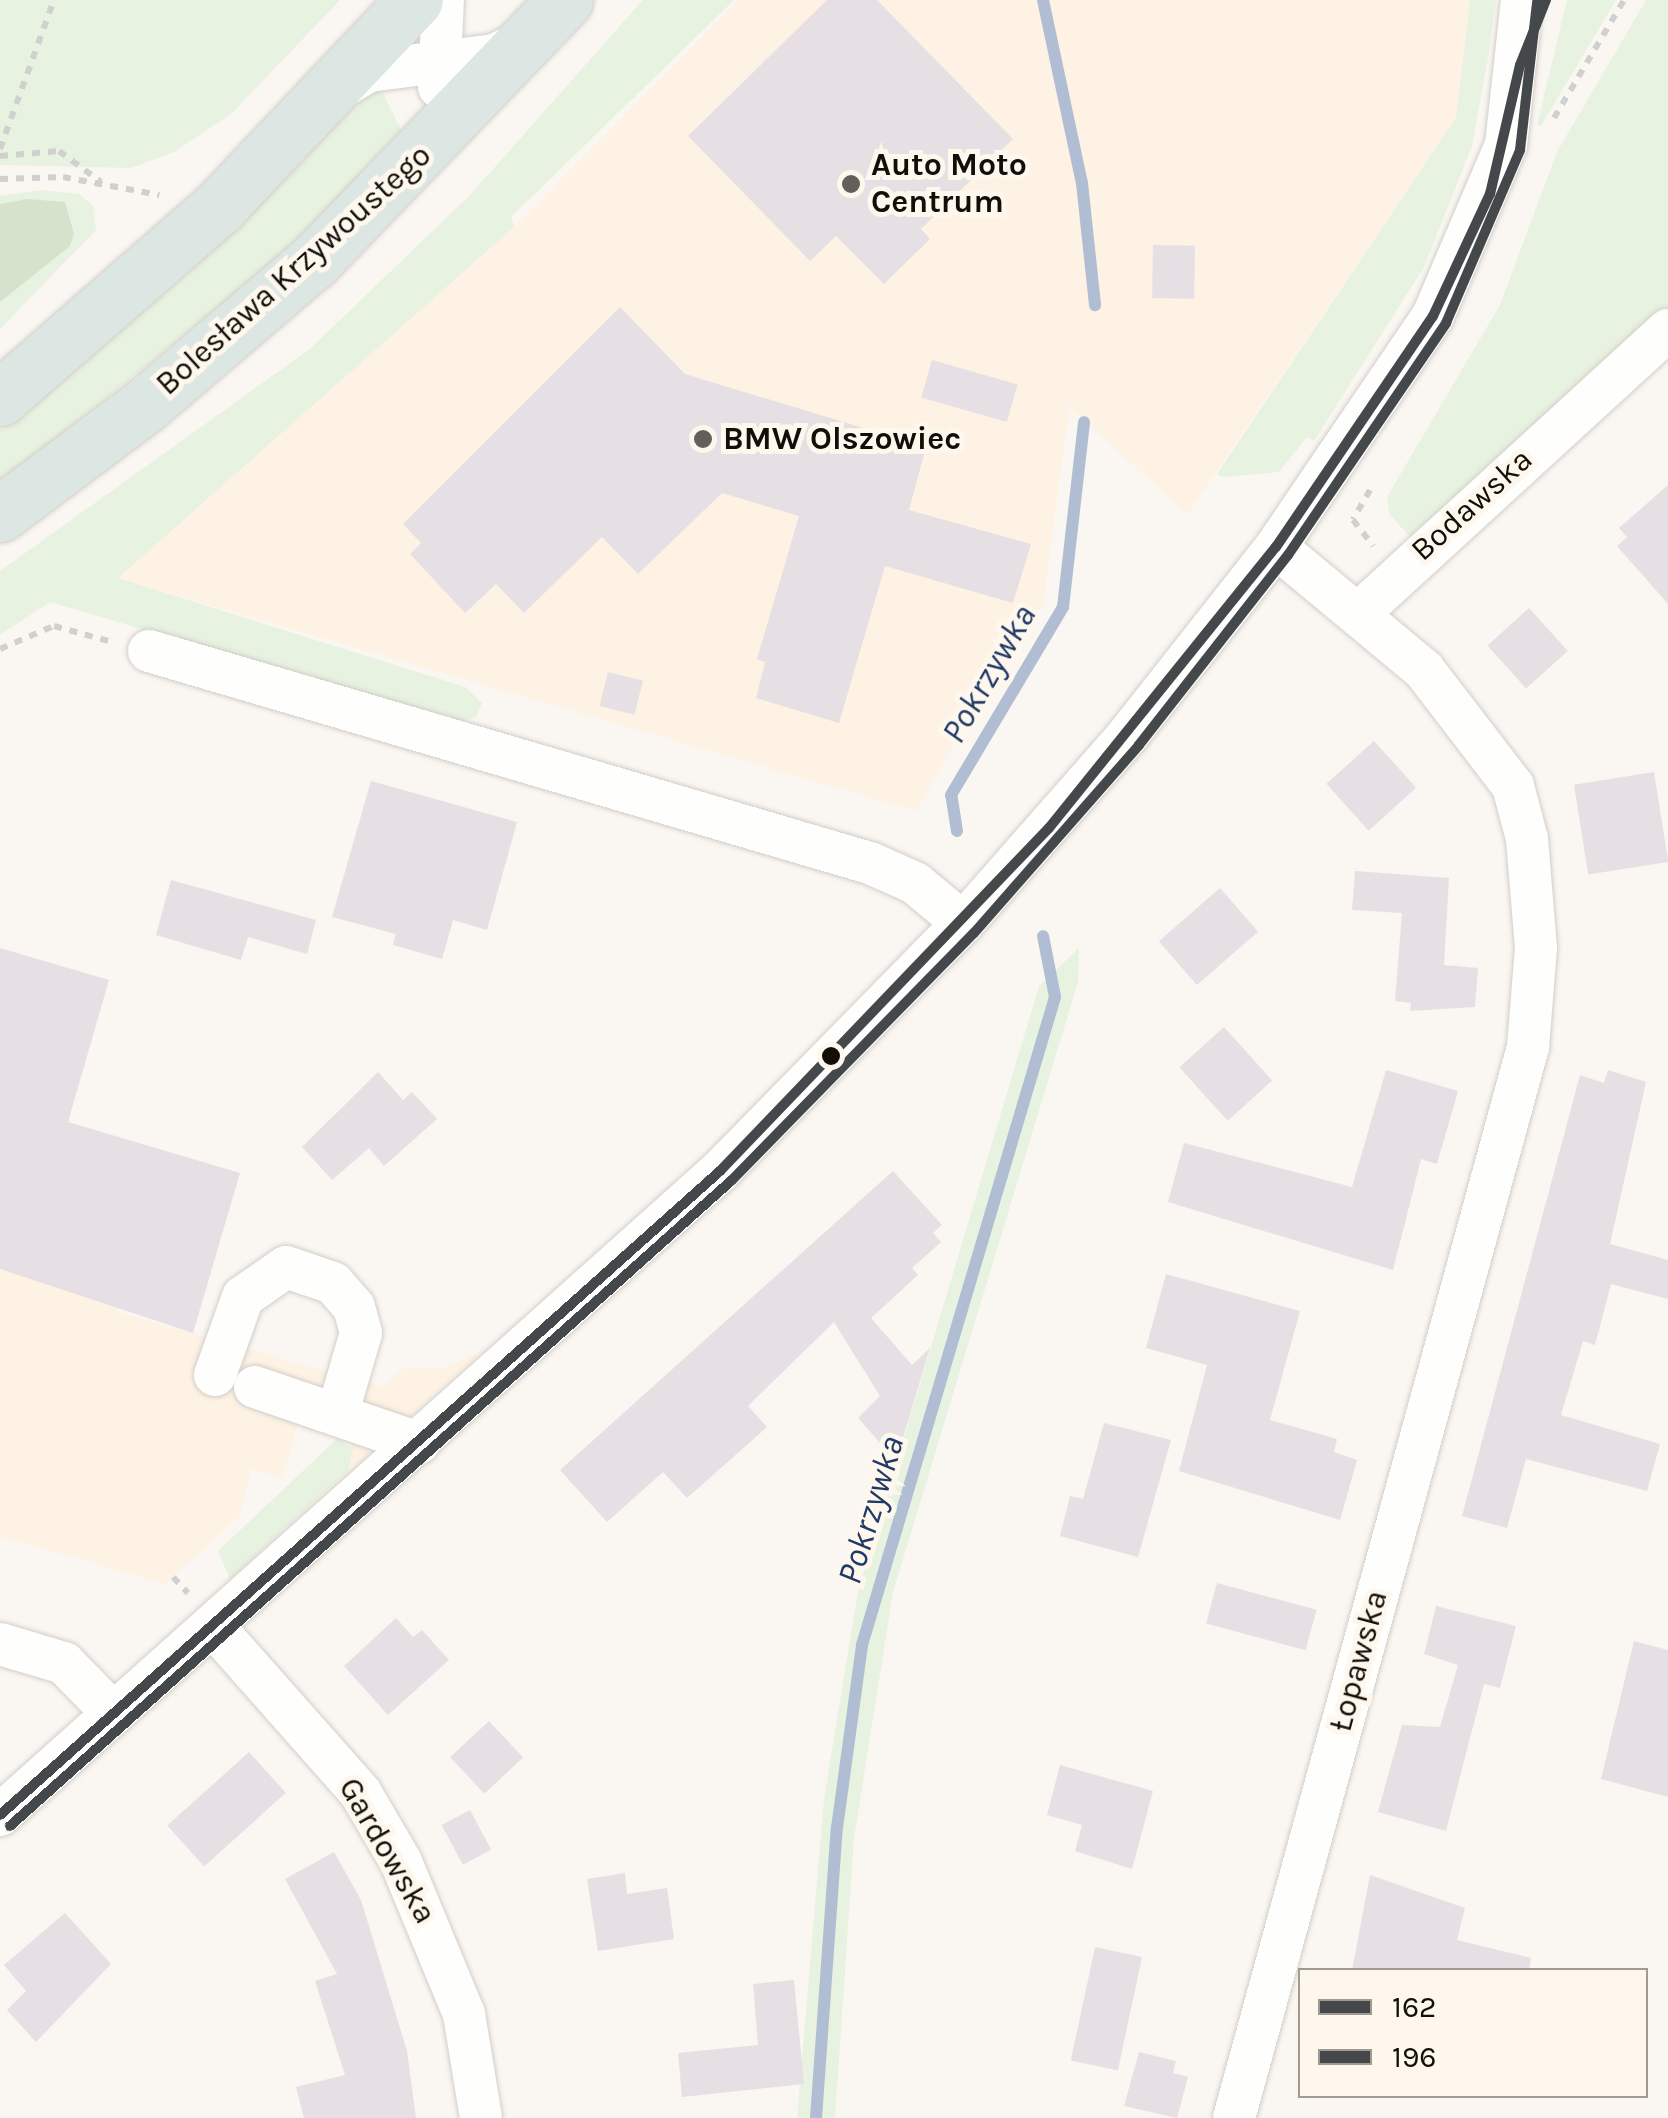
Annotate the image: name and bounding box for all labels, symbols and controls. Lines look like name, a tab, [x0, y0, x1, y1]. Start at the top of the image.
street label: Bolesława Krzywoustego	[149, 136, 439, 404]
place label: Auto Moto Centrum	[871, 147, 1027, 222]
marker: Auto Moto Centrum	[840, 173, 862, 195]
place label: BMW Olszowiec	[723, 420, 961, 458]
marker: BMW Olszowiec	[692, 428, 714, 450]
street label: Bodawska	[1404, 441, 1540, 569]
water label: Pokrzywka	[933, 597, 1045, 751]
unlabelled marker	[821, 1046, 841, 1066]
water label: Pokrzywka	[829, 1431, 913, 1589]
street label: Łopawska	[1322, 1586, 1396, 1736]
street label: Gardowska	[330, 1771, 444, 1931]
legend	[1298, 1968, 1648, 2098]
text: 162	[1392, 1989, 1436, 2025]
text: 196	[1392, 2039, 1437, 2075]

